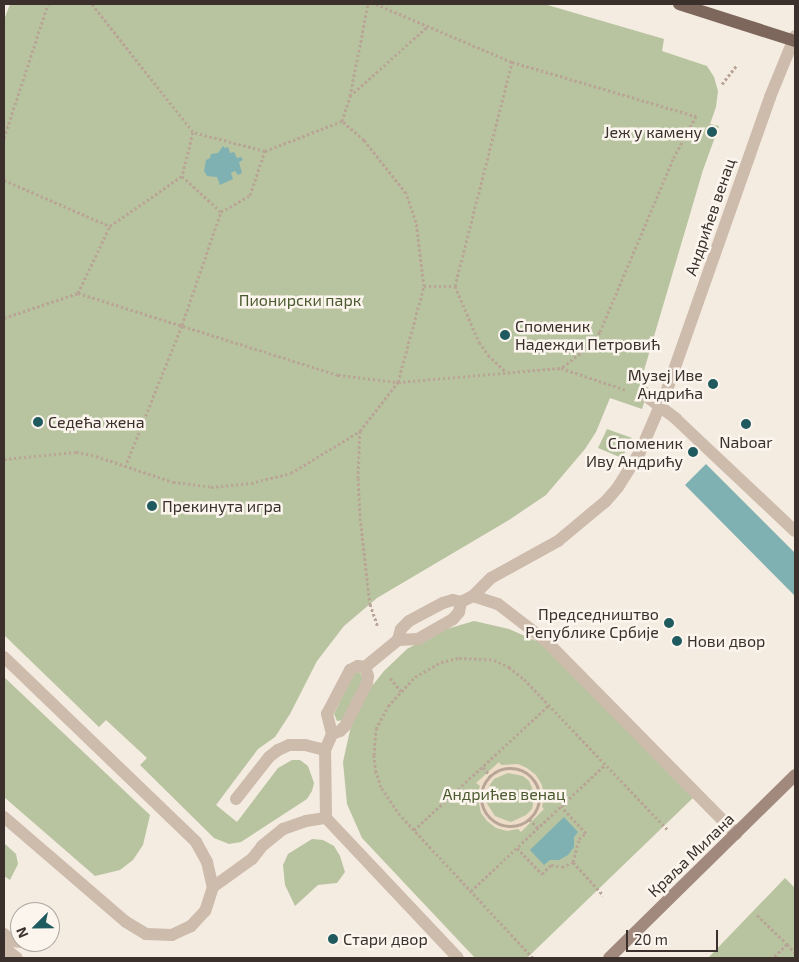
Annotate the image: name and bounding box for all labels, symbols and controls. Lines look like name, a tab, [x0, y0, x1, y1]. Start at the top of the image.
place label: Јеж у камену	[604, 122, 702, 142]
marker: Јеж у камену	[706, 126, 718, 138]
street label: Андрићев венац	[681, 156, 739, 278]
park label: Пионирски парк	[239, 290, 361, 310]
place label: Споменик Надежди Петровић	[515, 316, 660, 354]
marker: Споменик Надежди Петровић	[499, 329, 511, 341]
place label: Музеј Иве Андрића	[628, 365, 703, 403]
marker: Музеј Иве Андрића	[707, 378, 719, 390]
place label: Седећа жена	[48, 412, 144, 432]
marker: Седећа жена	[32, 416, 44, 428]
marker: Naboar	[740, 418, 752, 430]
place label: Naboar	[719, 432, 773, 452]
place label: Споменик Иву Андрићу	[586, 433, 683, 471]
marker: Споменик Иву Андрићу	[687, 446, 699, 458]
place label: Прекинута игра	[162, 496, 282, 516]
marker: Прекинута игра	[146, 500, 158, 512]
place label: Председништво Републике Србије	[525, 604, 659, 642]
marker: Председништво Републике Србије	[663, 617, 675, 629]
place label: Нови двор	[687, 631, 765, 651]
marker: Нови двор	[671, 635, 683, 647]
park label: Андрићев венац	[443, 784, 565, 804]
street label: Краља Милана	[644, 809, 738, 901]
north arrow	[10, 902, 60, 952]
scale bar	[629, 920, 722, 952]
text: N	[12, 925, 31, 941]
place label: Стари двор	[343, 929, 428, 949]
text: 20 m	[634, 930, 668, 948]
marker: Стари двор	[327, 933, 339, 945]

